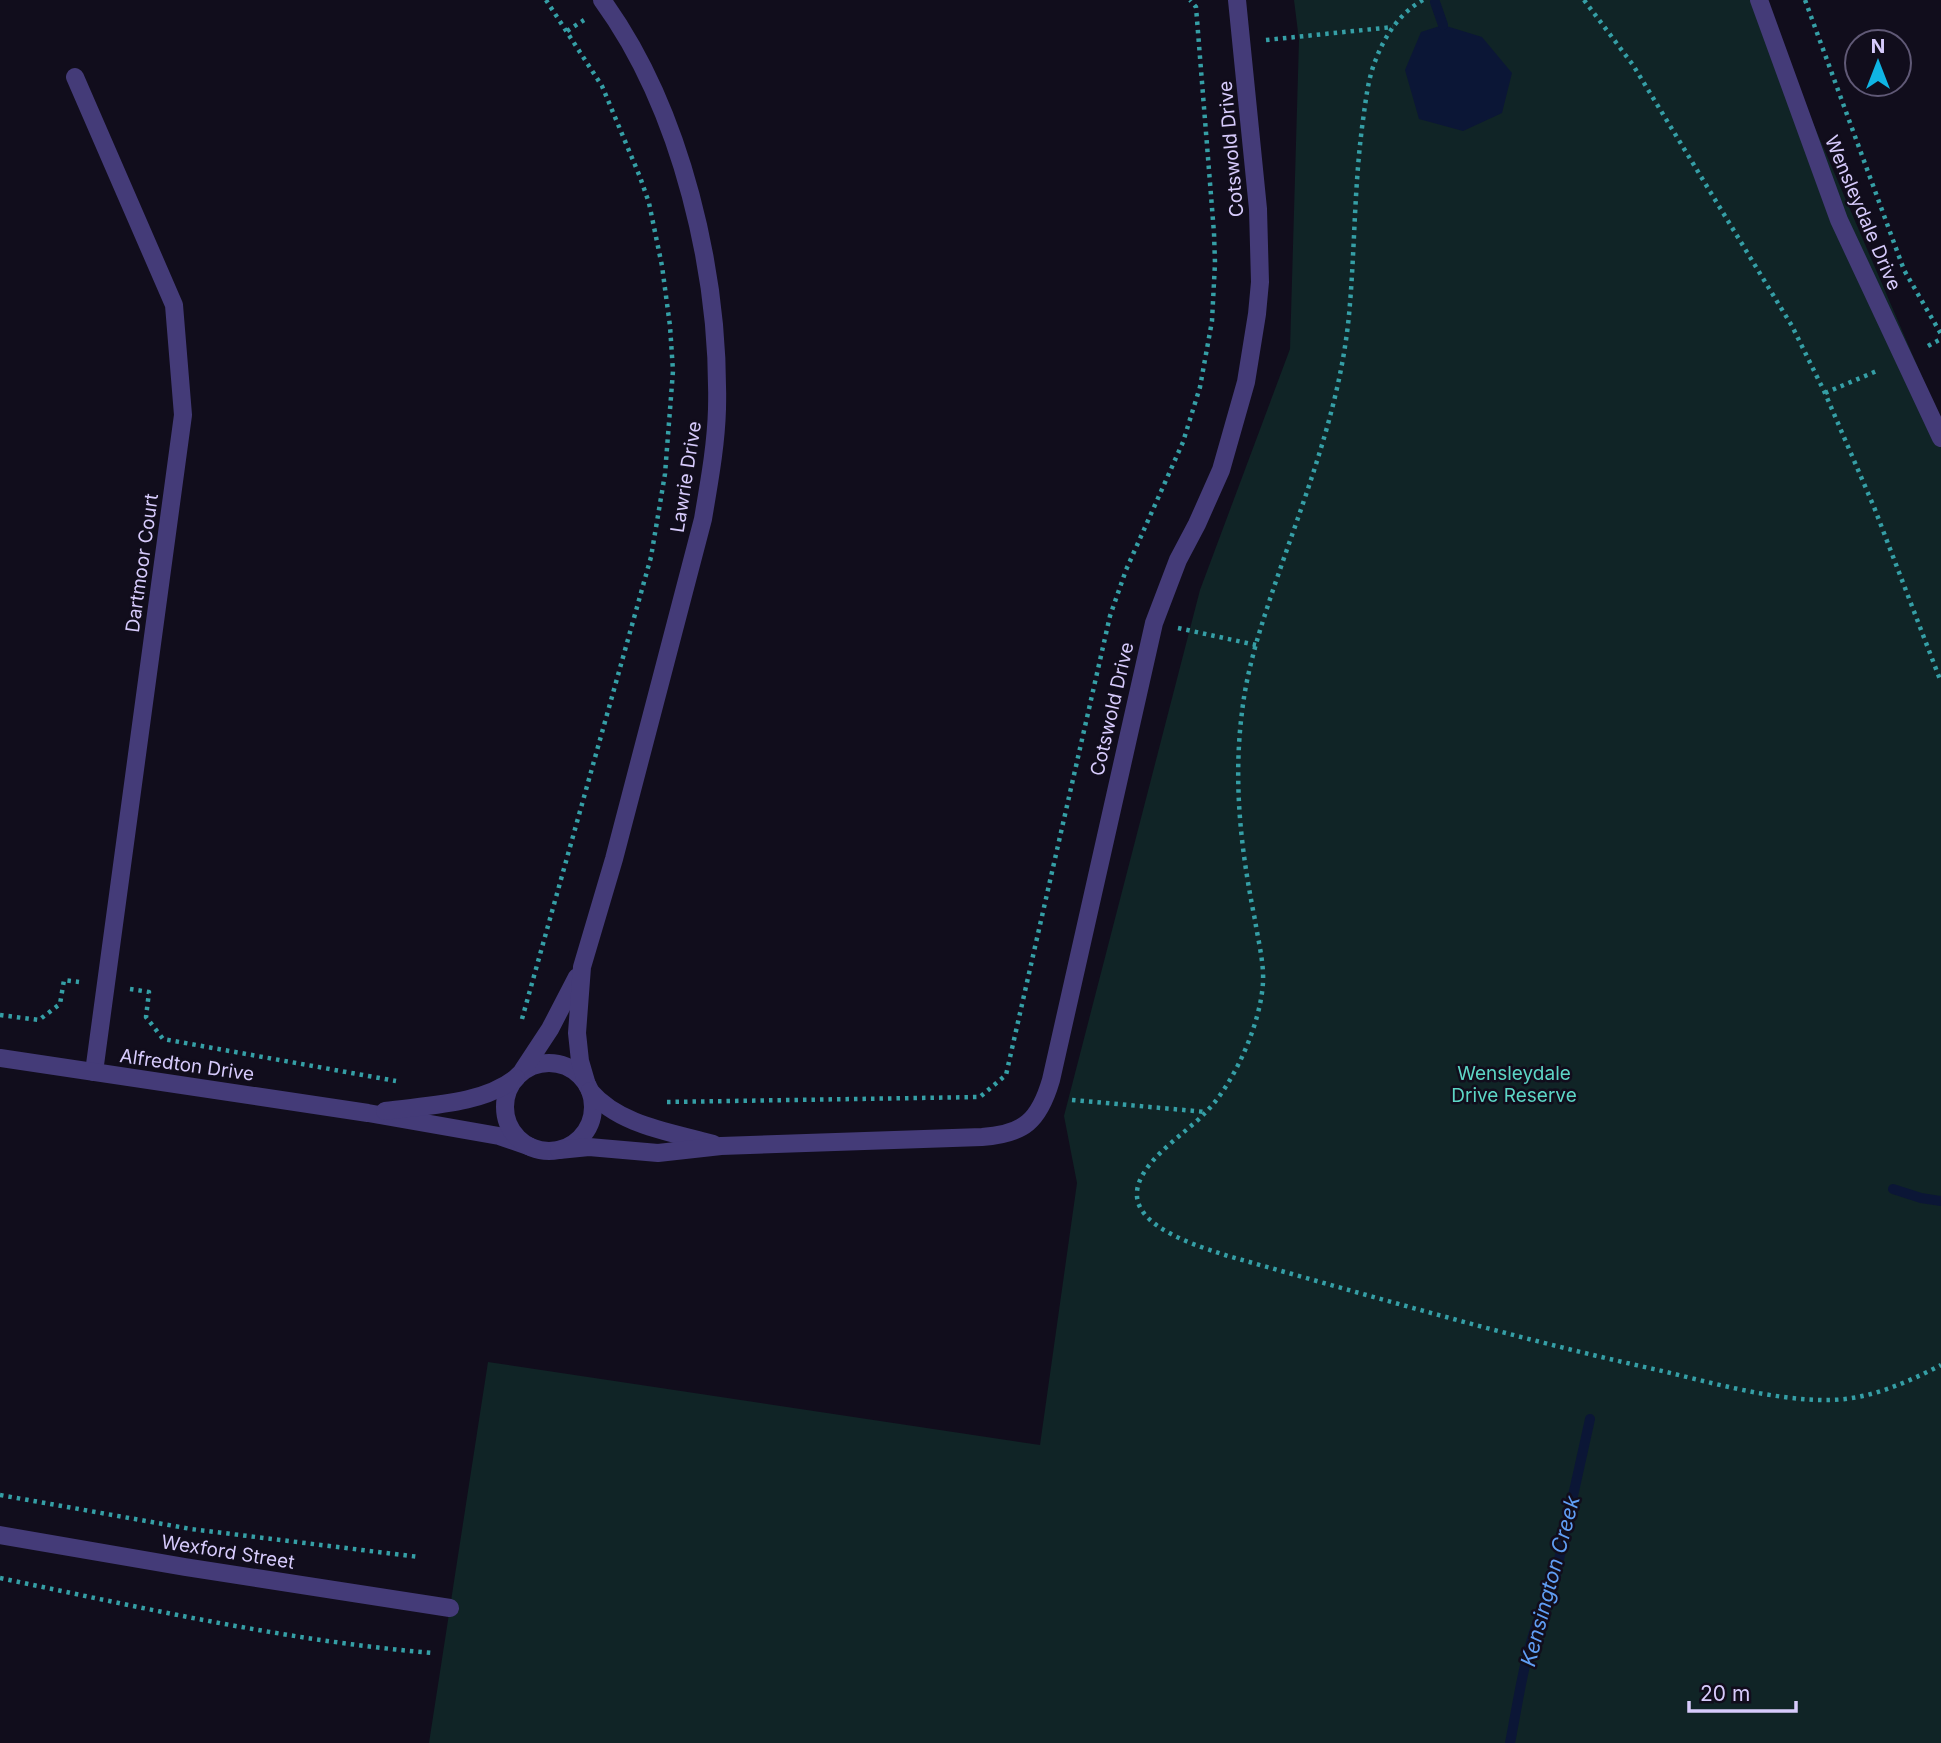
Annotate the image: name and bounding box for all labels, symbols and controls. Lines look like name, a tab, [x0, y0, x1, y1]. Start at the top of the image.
north arrow	[1843, 28, 1913, 98]
text: N	[1871, 35, 1885, 58]
street label: Cotswold Drive	[1214, 80, 1248, 218]
street label: Wensleydale Drive	[1820, 132, 1906, 294]
street label: Lawrie Drive	[666, 420, 706, 534]
street label: Dartmoor Court	[121, 492, 163, 634]
street label: Cotswold Drive	[1085, 640, 1139, 778]
street label: Alfredton Drive	[118, 1044, 256, 1086]
park label: Wensleydale Drive Reserve	[1451, 1062, 1577, 1107]
water label: Kensington Creek	[1515, 1493, 1585, 1669]
street label: Wexford Street	[160, 1530, 296, 1574]
scale bar	[1689, 1670, 1796, 1714]
text: 20 m	[1700, 1681, 1750, 1706]

